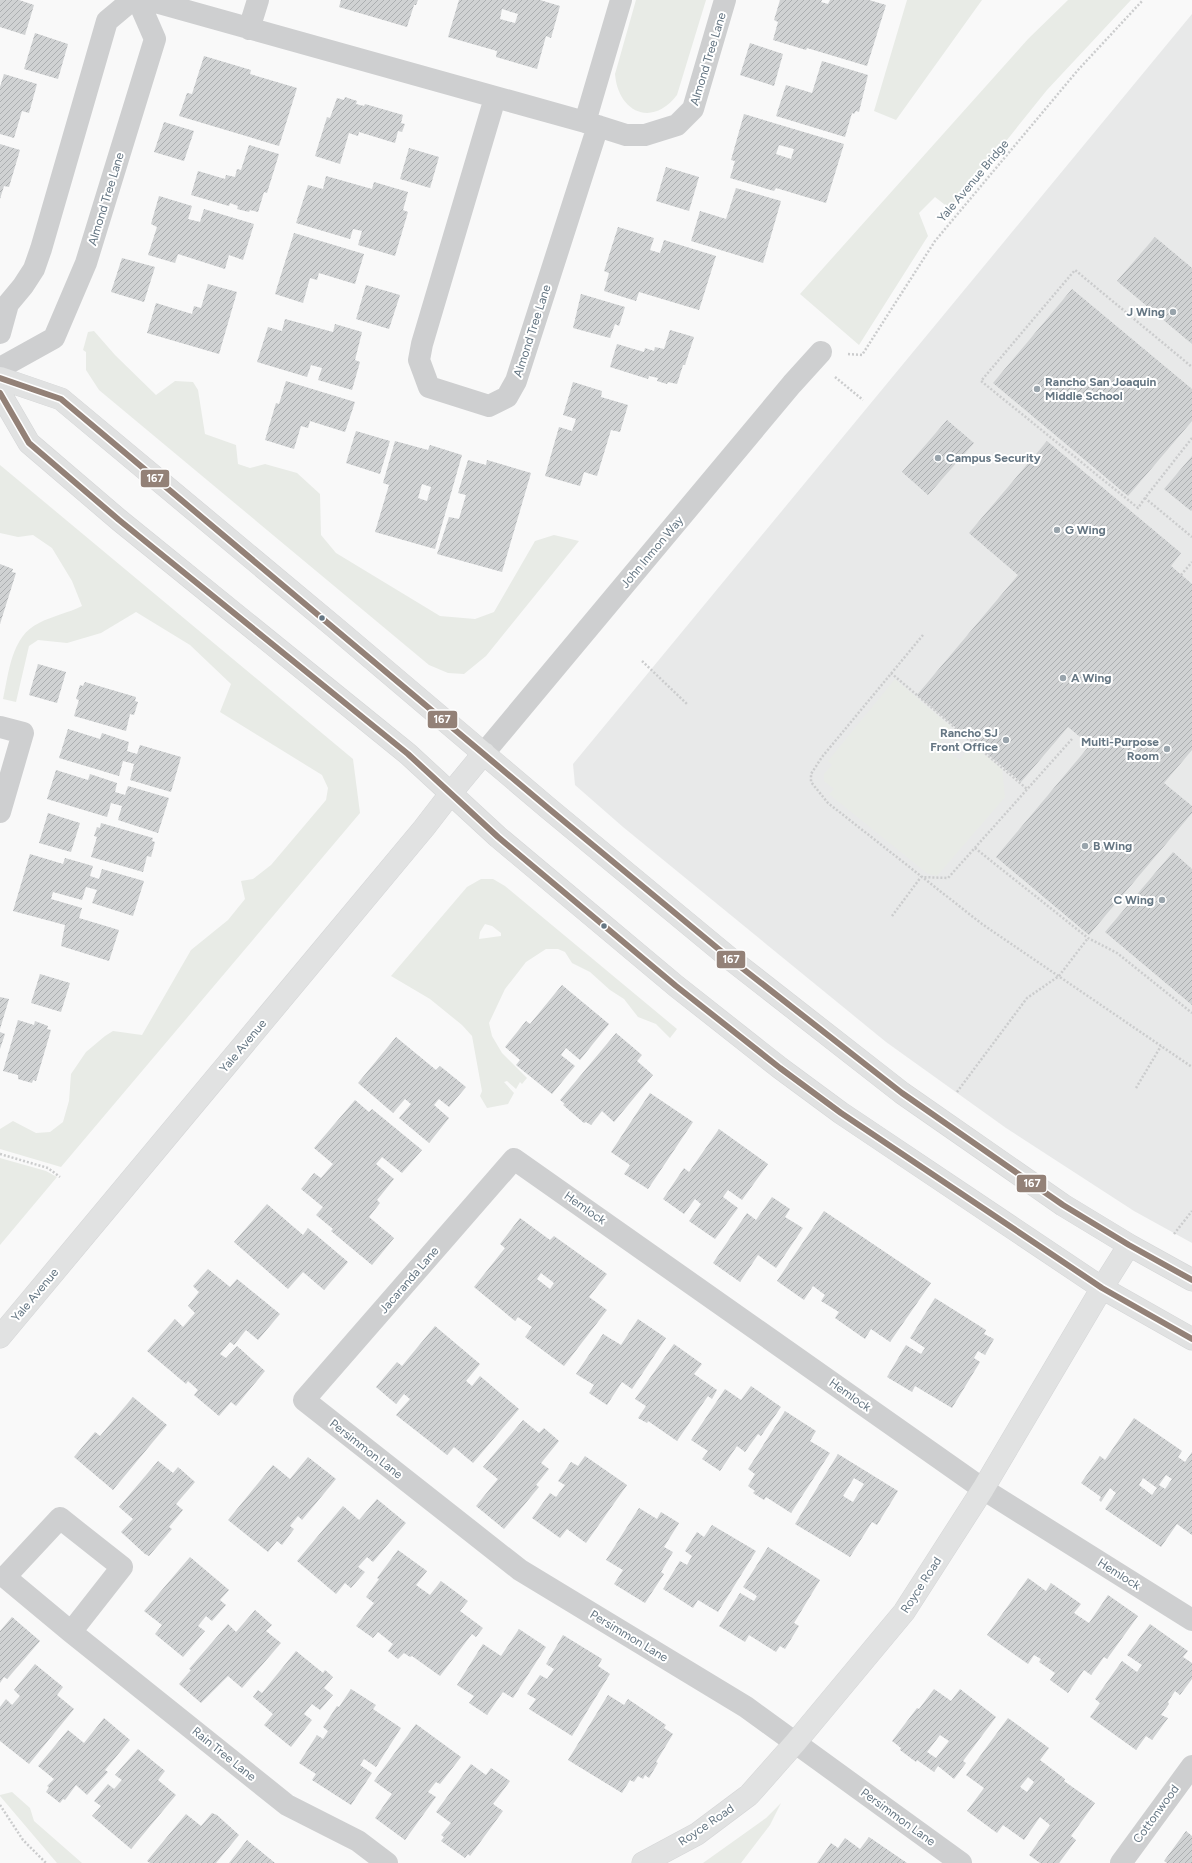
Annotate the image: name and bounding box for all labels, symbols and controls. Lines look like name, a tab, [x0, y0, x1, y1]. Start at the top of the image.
street label: Almond Tree Lane	[687, 10, 729, 107]
street label: Yale Avenue Bridge	[934, 137, 1012, 225]
street label: Almond Tree Lane	[85, 150, 127, 247]
street label: Almond Tree Lane	[510, 283, 554, 379]
place label: J Wing	[1127, 305, 1165, 319]
marker: J Wing	[1168, 307, 1178, 317]
place label: Rancho San Joaquin Middle School	[1045, 375, 1157, 403]
marker: Rancho San Joaquin Middle School	[1032, 384, 1042, 394]
place label: Campus Security	[946, 451, 1041, 465]
marker: Campus Security	[933, 453, 943, 463]
line badge: 167	[140, 469, 170, 488]
text: 167	[146, 472, 164, 485]
street label: John Inmon Way	[618, 513, 687, 591]
place label: G Wing	[1065, 523, 1106, 537]
marker: G Wing	[1052, 525, 1062, 535]
unlabelled marker	[317, 613, 327, 623]
place label: A Wing	[1071, 671, 1111, 685]
marker: A Wing	[1058, 673, 1068, 683]
line badge: 167	[427, 710, 458, 729]
text: 167	[433, 713, 451, 726]
place label: Rancho SJ Front Office	[930, 726, 998, 754]
marker: Rancho SJ Front Office	[1001, 735, 1011, 745]
place label: Multi-Purpose Room	[1081, 735, 1159, 763]
marker: Multi-Purpose Room	[1162, 744, 1172, 754]
place label: B Wing	[1093, 839, 1132, 853]
marker: B Wing	[1080, 841, 1090, 851]
place label: C Wing	[1113, 893, 1154, 907]
marker: C Wing	[1157, 895, 1167, 905]
unlabelled marker	[599, 921, 609, 931]
line badge: 167	[716, 950, 746, 969]
text: 167	[722, 953, 740, 966]
street label: Yale Avenue	[217, 1016, 270, 1076]
line badge: 167	[1016, 1174, 1047, 1193]
text: 167	[1023, 1177, 1041, 1190]
street label: Hemlock	[561, 1189, 609, 1228]
street label: Jacaranda Lane	[376, 1244, 442, 1316]
street label: Yale Avenue	[9, 1265, 62, 1325]
street label: Hemlock	[826, 1376, 874, 1415]
street label: Persimmon Lane	[327, 1416, 406, 1482]
street label: Royce Road	[898, 1554, 944, 1616]
street label: Hemlock	[1095, 1555, 1143, 1593]
street label: Persimmon Lane	[587, 1607, 671, 1665]
street label: Rain Tree Lane	[189, 1724, 259, 1784]
street label: Cottonwood	[1130, 1782, 1182, 1846]
street label: Persimmon Lane	[858, 1785, 938, 1849]
street label: Royce Road	[676, 1801, 736, 1849]

